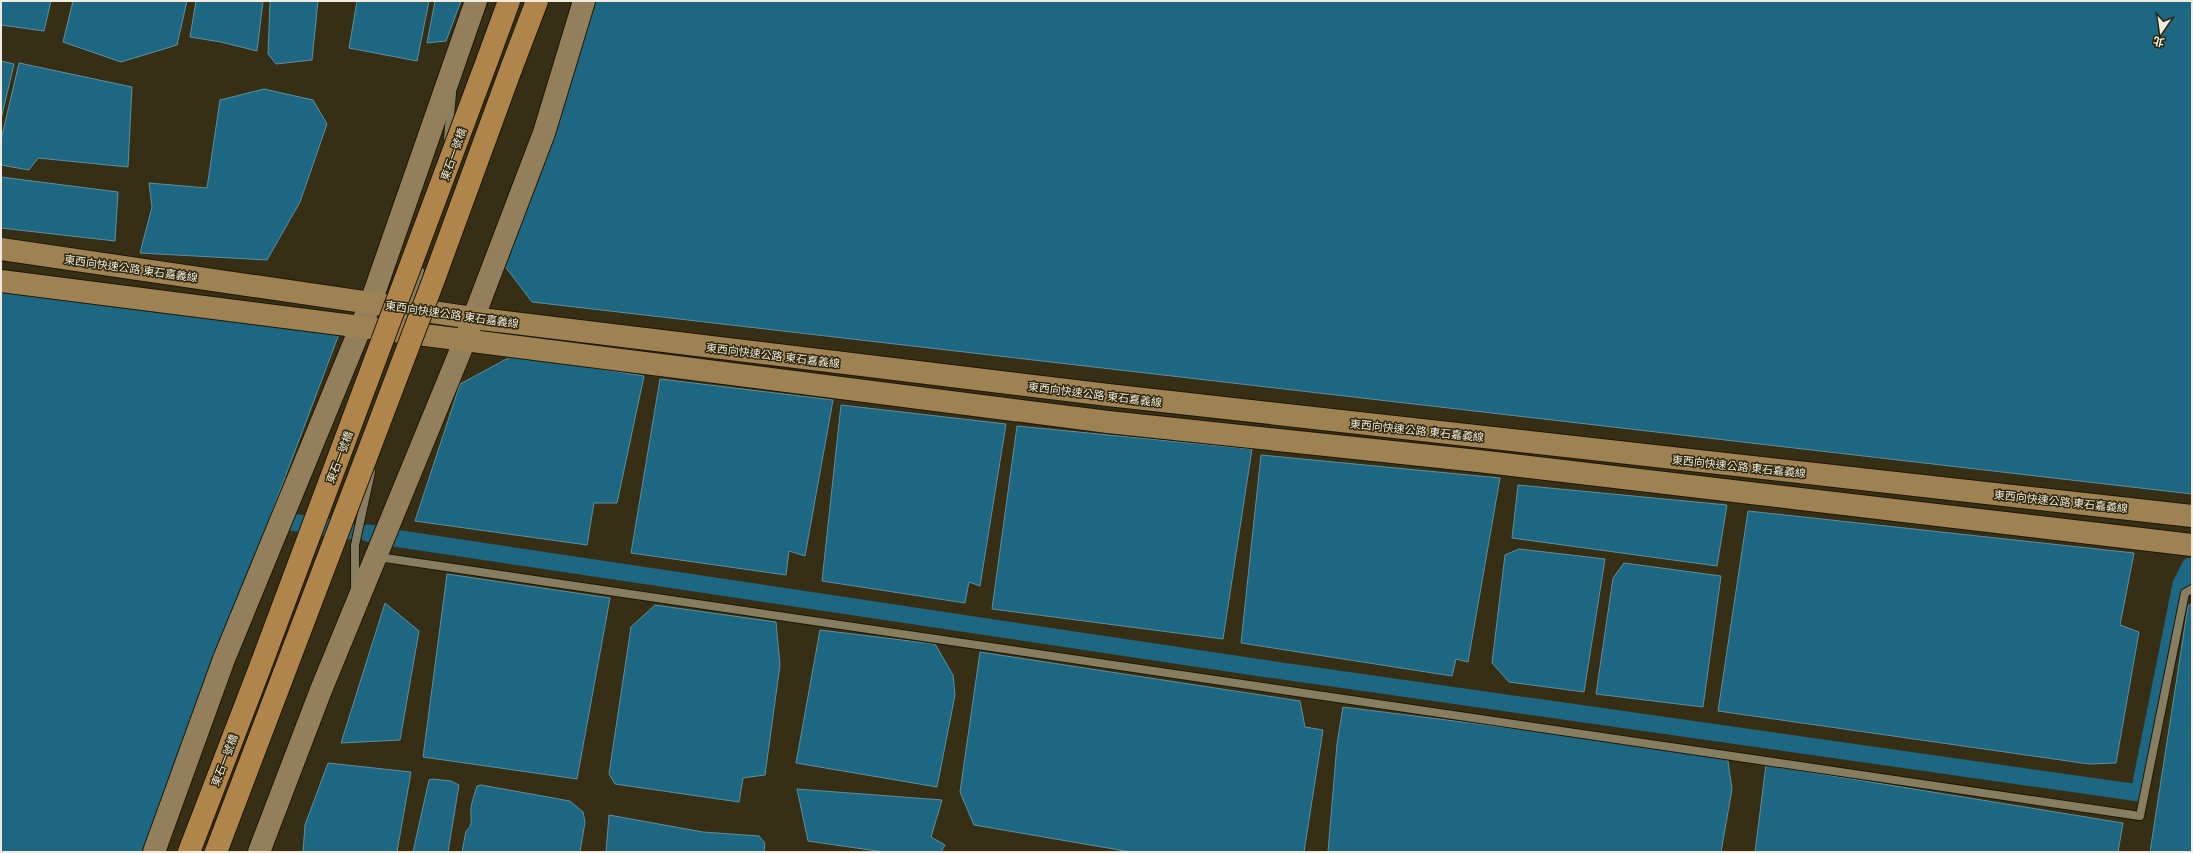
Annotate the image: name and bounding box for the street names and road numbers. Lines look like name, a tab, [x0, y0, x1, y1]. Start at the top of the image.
street label: 東石一號橋	[437, 126, 469, 182]
street label: 東西向快速公路 東石嘉義線	[63, 252, 199, 284]
street label: 東西向快速公路 東石嘉義線	[384, 298, 520, 330]
street label: 東西向快速公路 東石嘉義線	[705, 340, 841, 370]
street label: 東西向快速公路 東石嘉義線	[1027, 379, 1163, 409]
street label: 東西向快速公路 東石嘉義線	[1349, 416, 1485, 444]
street label: 東石一號橋	[323, 429, 355, 485]
street label: 東西向快速公路 東石嘉義線	[1671, 452, 1807, 480]
street label: 東西向快速公路 東石嘉義線	[1993, 487, 2129, 515]
street label: 東石一號橋	[208, 732, 240, 788]

